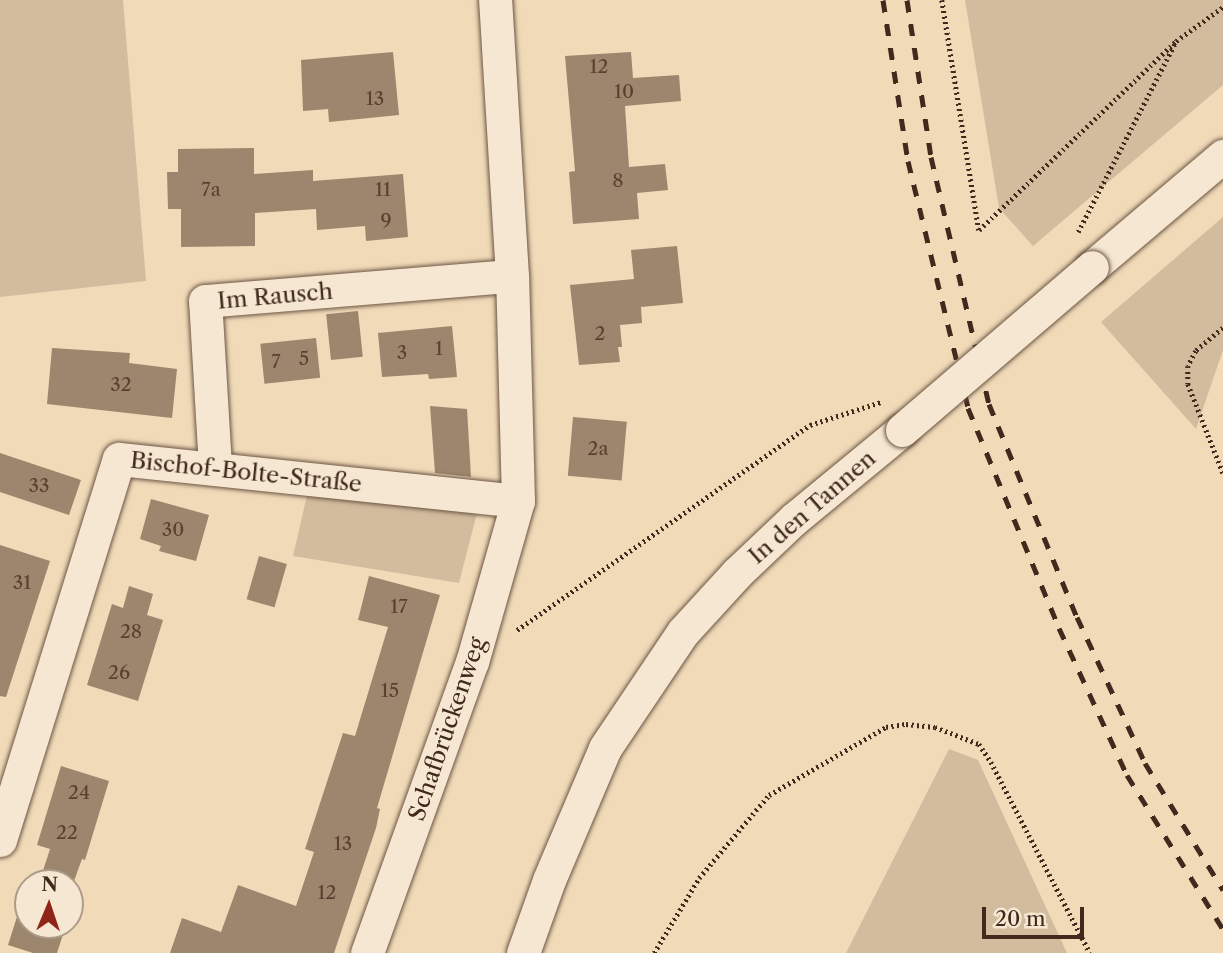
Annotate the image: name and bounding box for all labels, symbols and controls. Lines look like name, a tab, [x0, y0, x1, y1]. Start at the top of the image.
house number: 12	[590, 56, 608, 78]
house number: 10	[614, 81, 634, 103]
house number: 13	[366, 88, 384, 110]
house number: 8	[612, 170, 624, 192]
house number: 7a	[201, 179, 221, 201]
house number: 11	[375, 179, 391, 201]
house number: 9	[380, 210, 392, 232]
street label: Im Rausch	[216, 277, 334, 315]
house number: 2	[595, 323, 605, 345]
house number: 1	[435, 338, 443, 360]
house number: 3	[397, 342, 407, 364]
house number: 5	[299, 348, 309, 370]
house number: 7	[271, 351, 281, 373]
house number: 32	[110, 374, 132, 396]
house number: 2a	[588, 438, 608, 460]
street label: In den Tannen	[743, 444, 881, 570]
street label: Bischof-Bolte-Straße	[129, 446, 363, 498]
house number: 33	[29, 475, 49, 497]
house number: 30	[162, 519, 184, 541]
house number: 31	[13, 572, 31, 594]
house number: 17	[390, 596, 408, 618]
house number: 28	[120, 621, 142, 643]
street label: Schafbrückenweg	[403, 634, 491, 824]
house number: 26	[108, 662, 130, 684]
house number: 15	[381, 680, 399, 702]
house number: 24	[68, 782, 90, 804]
house number: 22	[56, 822, 78, 844]
house number: 13	[334, 833, 352, 855]
north arrow	[14, 869, 84, 939]
text: N	[41, 873, 58, 896]
house number: 12	[318, 882, 336, 904]
scale bar	[985, 894, 1086, 938]
text: 20 m	[995, 906, 1046, 931]

